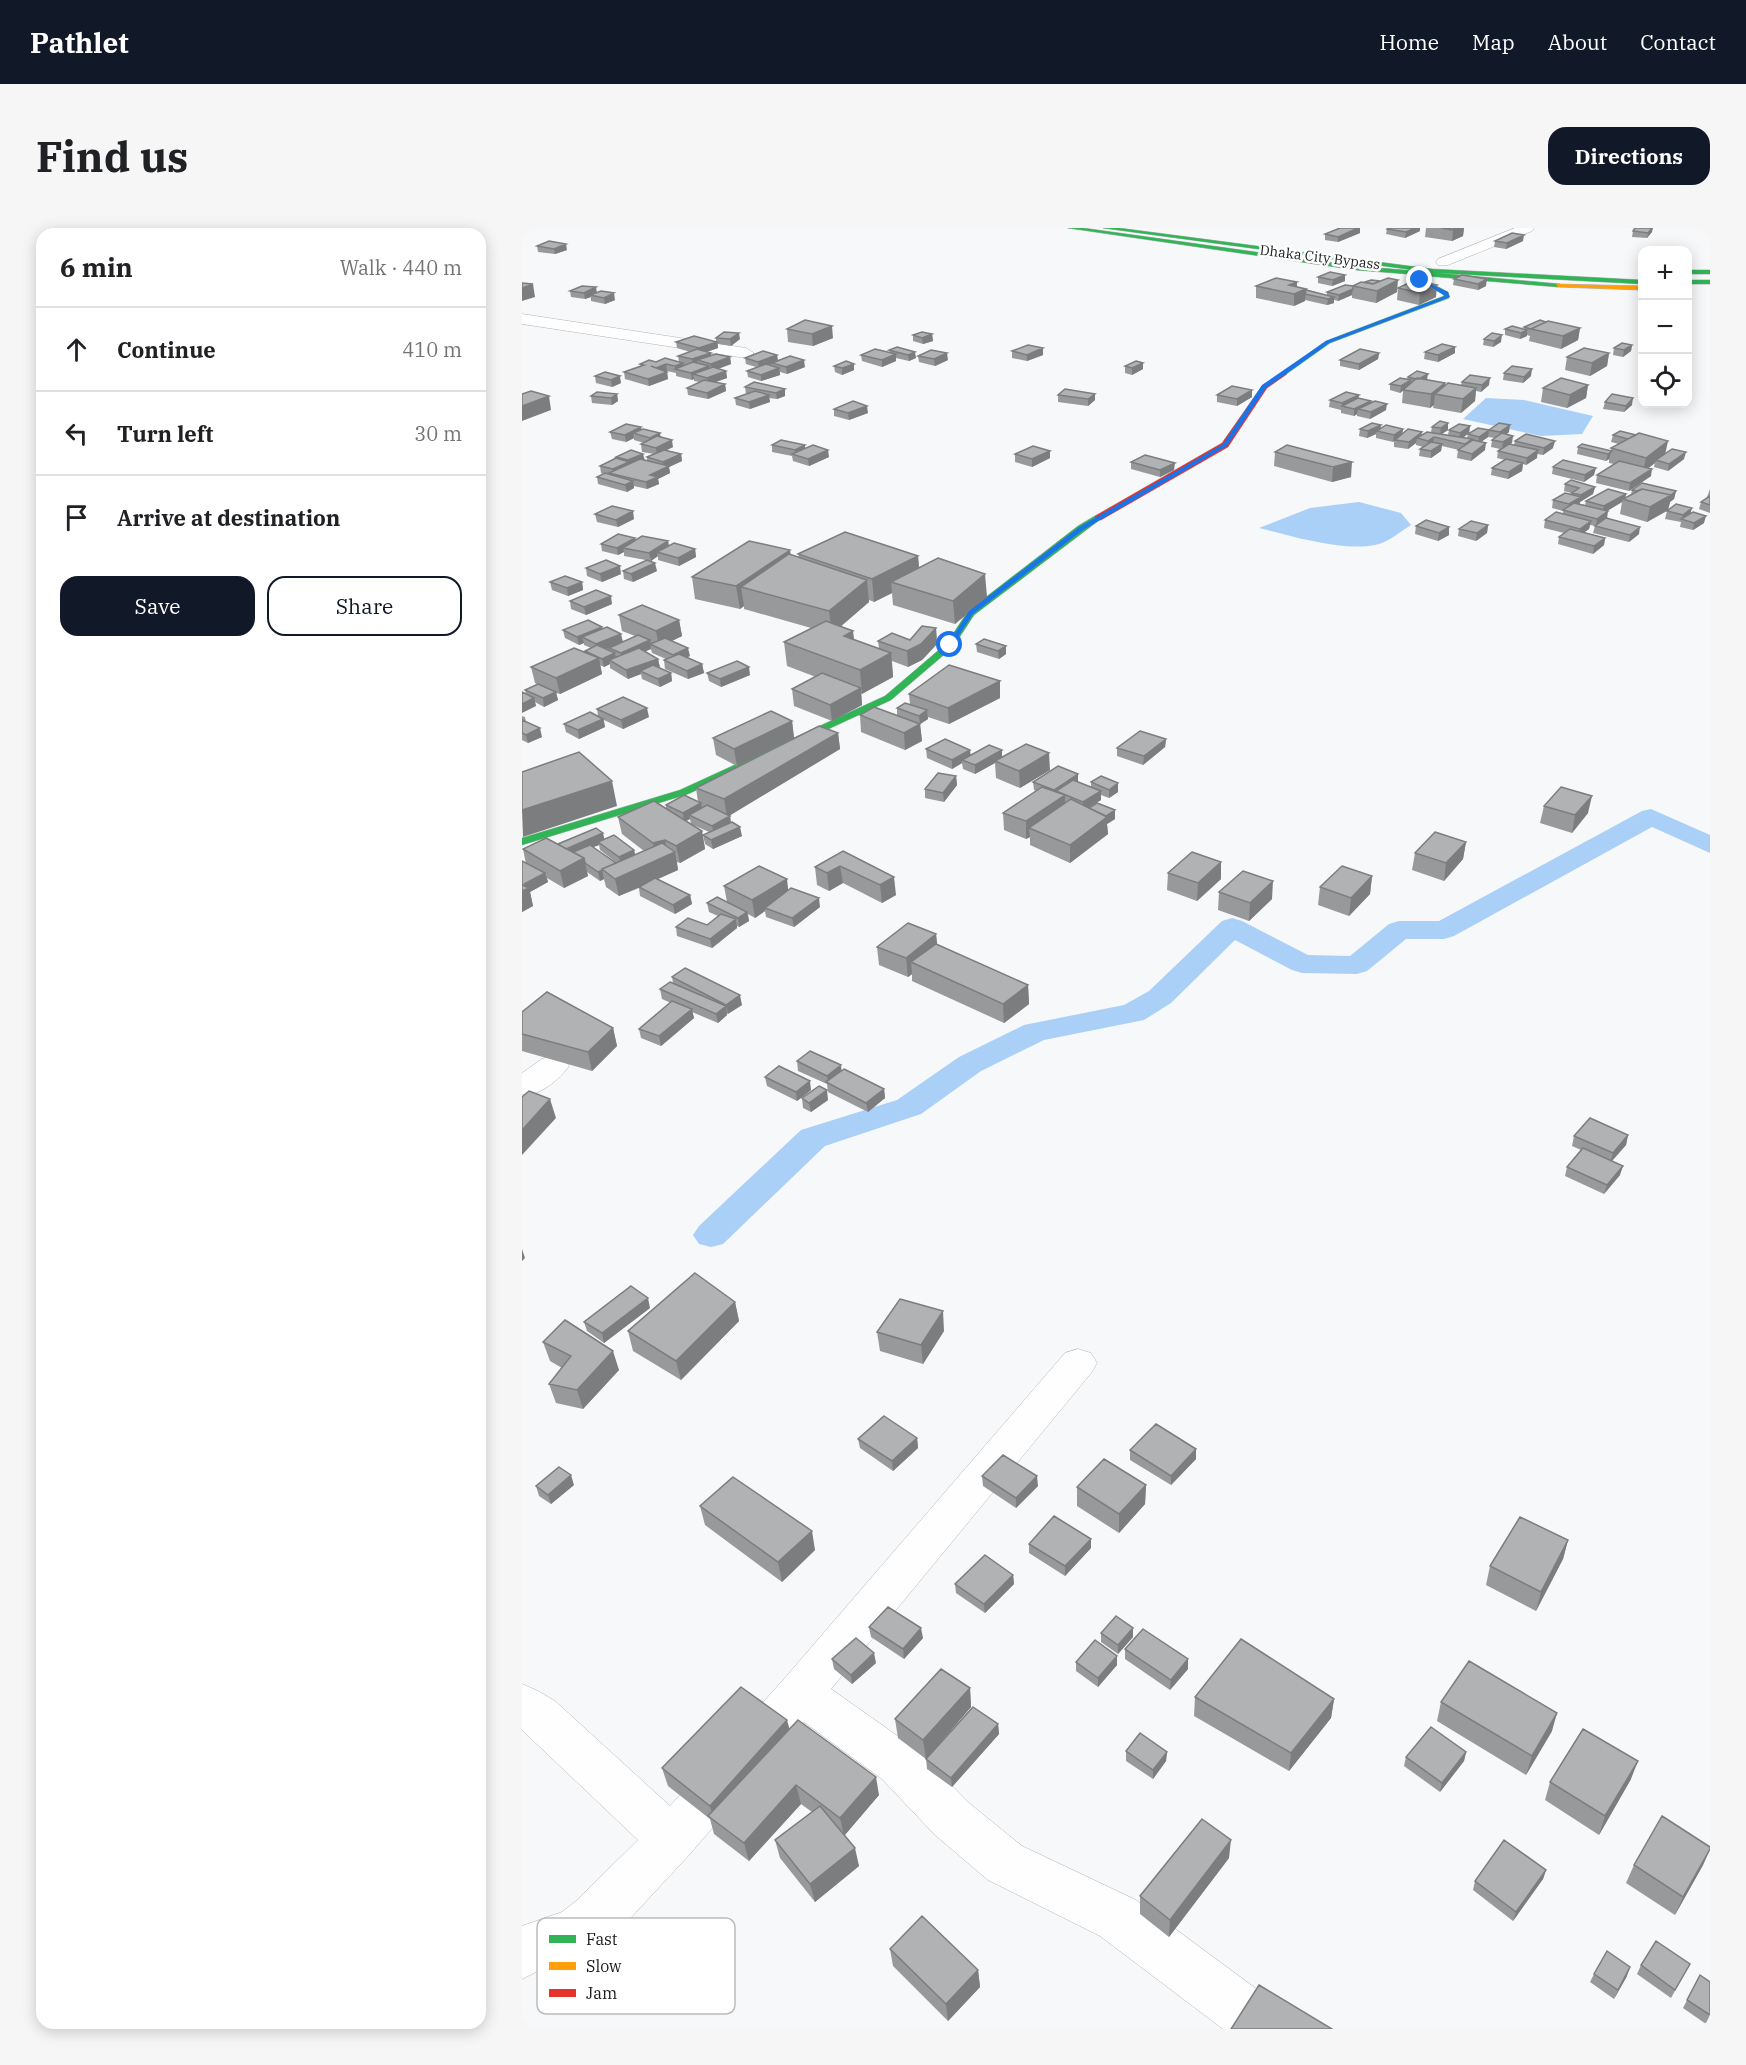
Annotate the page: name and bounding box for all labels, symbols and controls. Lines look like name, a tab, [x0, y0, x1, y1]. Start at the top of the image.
text: Pathlet	[30, 24, 129, 61]
text: Home	[1379, 28, 1439, 56]
text: Map	[1472, 28, 1515, 56]
text: About	[1548, 28, 1607, 56]
text: Contact	[1640, 28, 1716, 56]
button: Directions	[1548, 127, 1710, 185]
text: Find us	[36, 129, 188, 184]
street label: Dhaka City Bypass	[1259, 241, 1381, 273]
map controls	[1638, 246, 1692, 408]
button: +	[1638, 246, 1692, 300]
text: 6 min	[60, 250, 133, 284]
text: Walk · 440 m	[340, 254, 462, 281]
route end	[1406, 266, 1432, 292]
button: −	[1638, 300, 1692, 354]
icon: ahead	[60, 333, 93, 366]
text: Continue	[117, 335, 216, 364]
text: 410 m	[402, 336, 462, 363]
button: locate	[1638, 354, 1692, 408]
icon: left	[60, 417, 93, 450]
text: Turn left	[117, 419, 213, 448]
text: 30 m	[414, 420, 462, 447]
icon: arrive	[60, 501, 93, 534]
text: Arrive at destination	[117, 503, 340, 532]
button: Save	[60, 576, 255, 636]
button: Share	[267, 576, 462, 636]
route start	[936, 631, 962, 657]
legend	[537, 1918, 735, 2014]
text: Fast	[586, 1929, 618, 1949]
text: Slow	[586, 1956, 622, 1976]
text: Jam	[586, 1983, 617, 2003]

